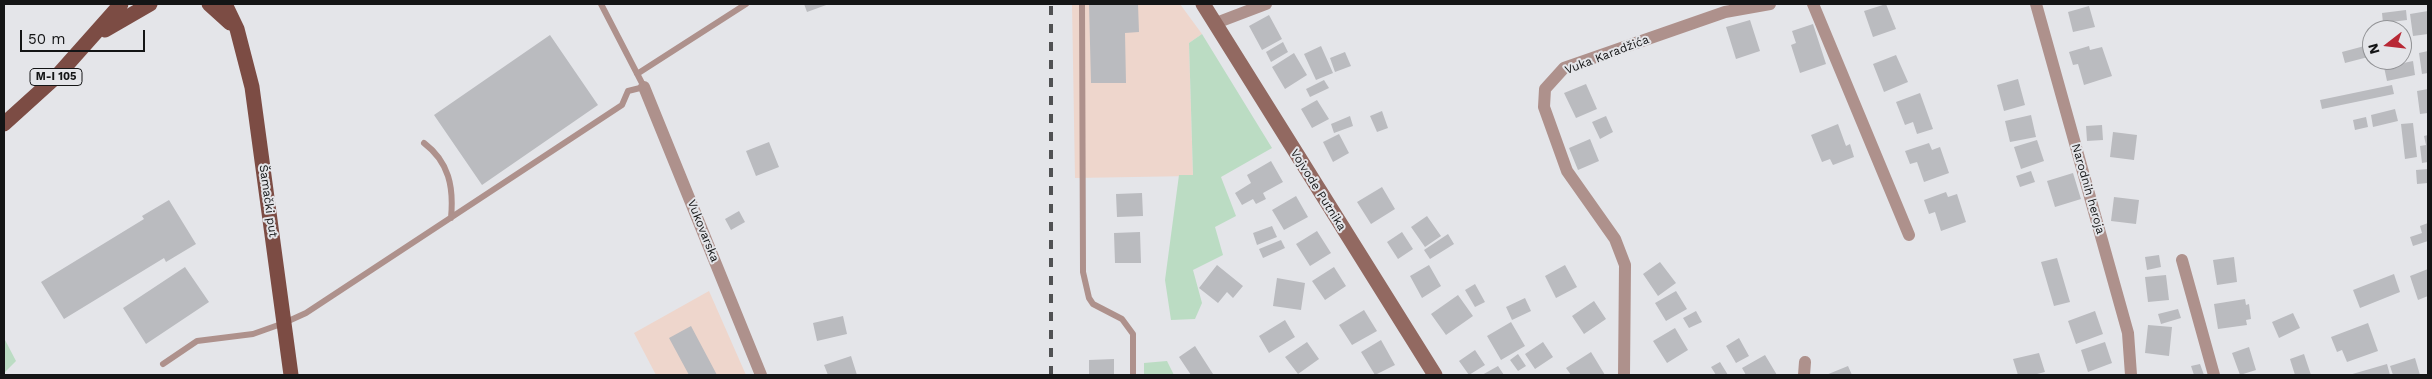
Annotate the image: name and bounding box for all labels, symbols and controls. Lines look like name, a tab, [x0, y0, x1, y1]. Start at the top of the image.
scale bar	[22, 20, 148, 52]
north arrow	[2362, 20, 2412, 70]
text: 50 m	[28, 30, 65, 48]
street label: Vuka Karadžića	[1563, 32, 1651, 78]
text: N	[2364, 42, 2383, 56]
road number: M-I 105	[30, 68, 82, 86]
street label: Narodnih heroja	[2068, 142, 2108, 236]
street label: Vojvode Putnika	[1287, 147, 1349, 233]
street label: Šamački put	[256, 164, 280, 238]
street label: Vukovarska	[684, 198, 722, 264]

